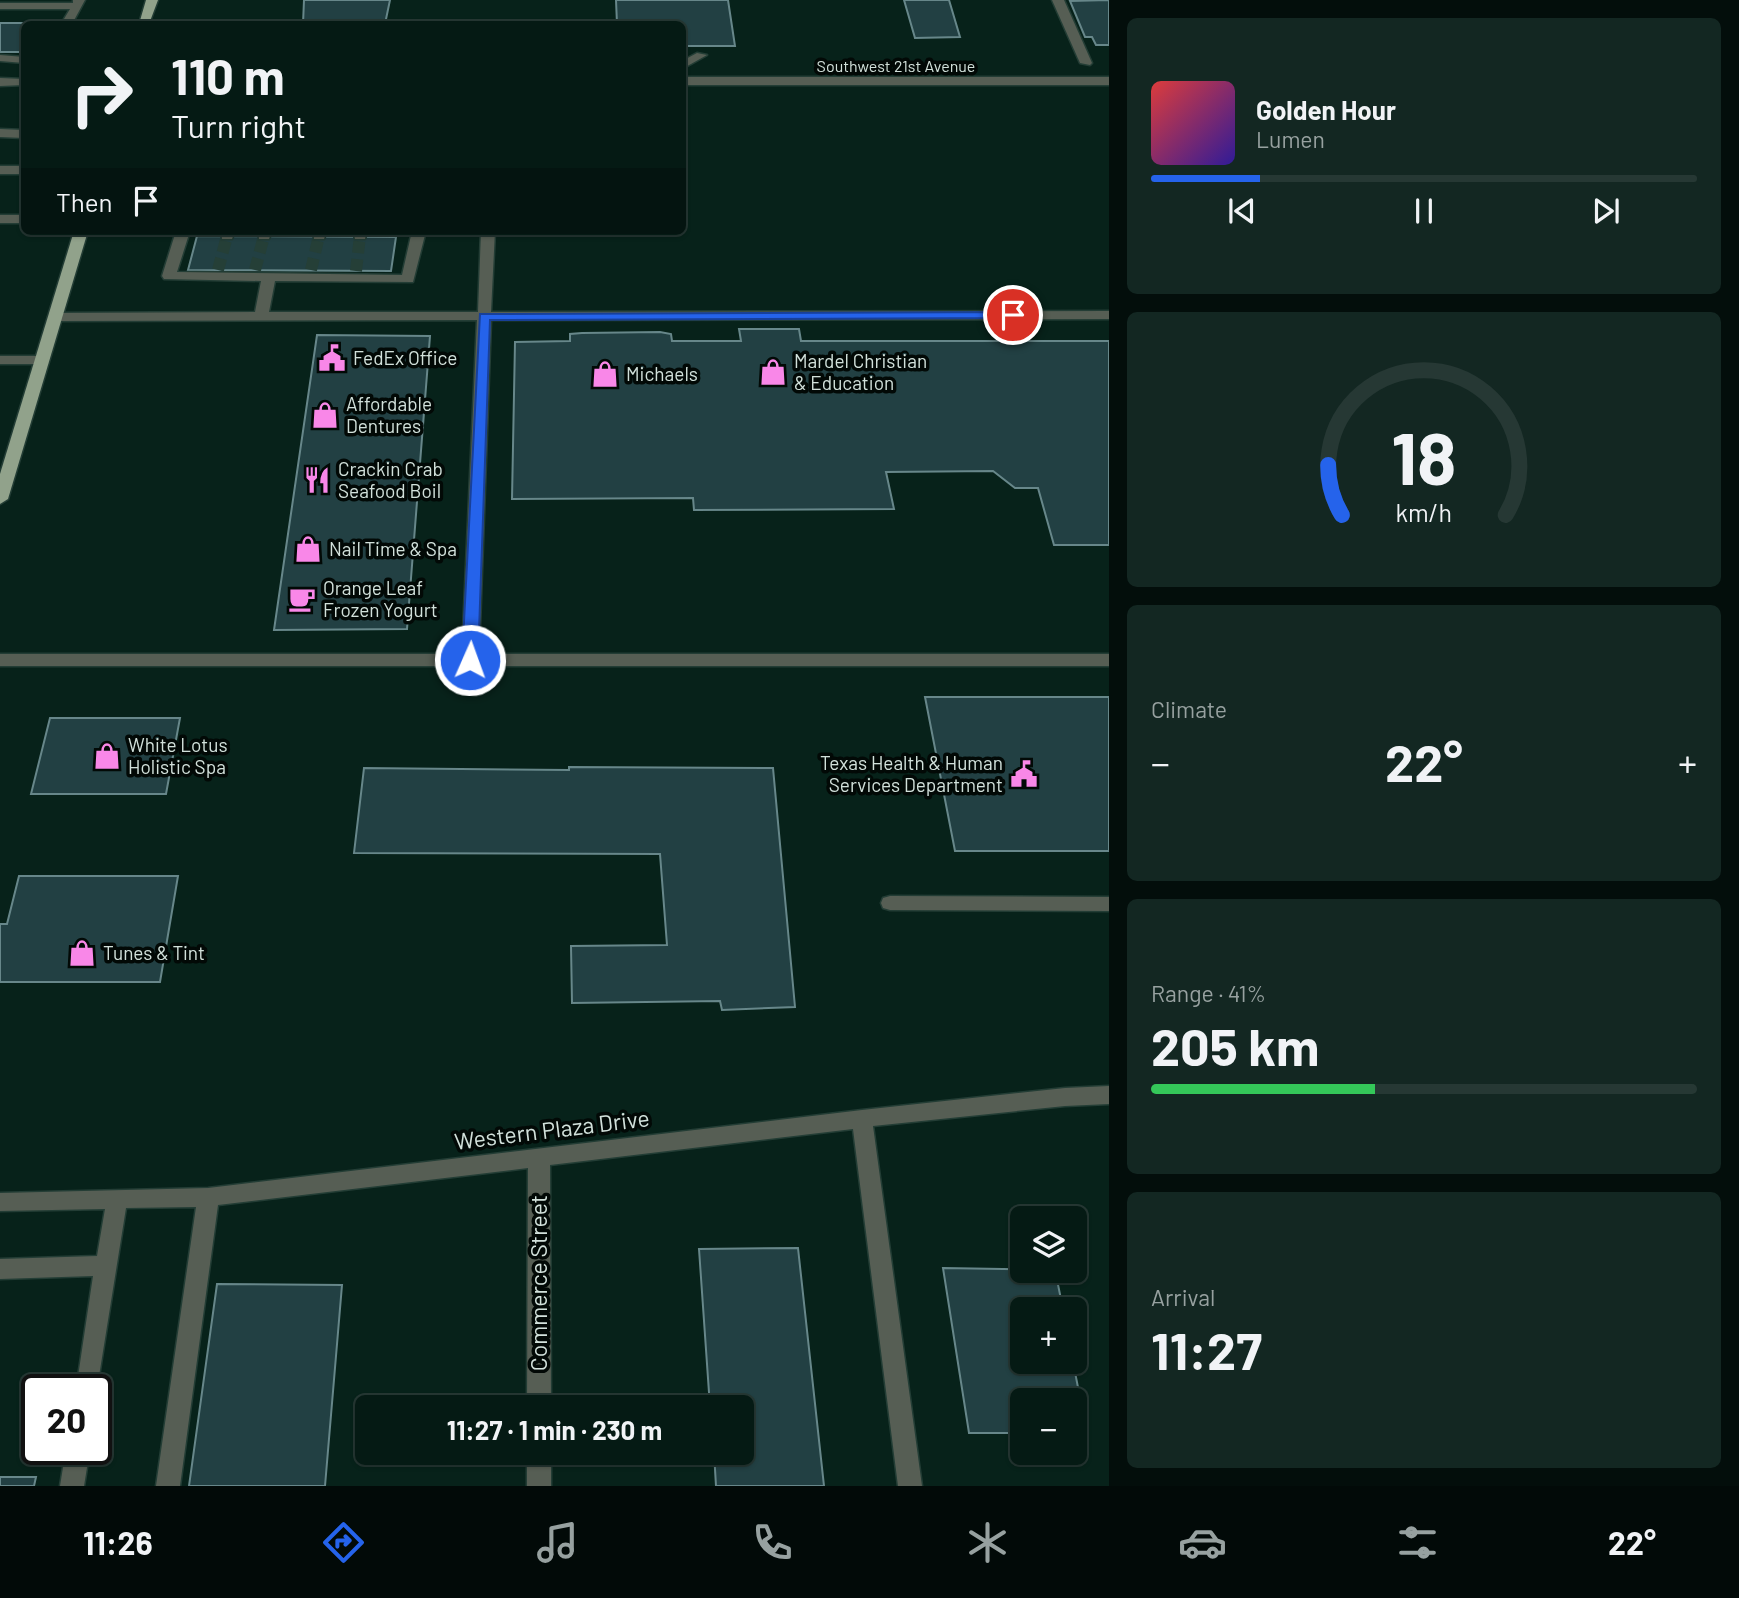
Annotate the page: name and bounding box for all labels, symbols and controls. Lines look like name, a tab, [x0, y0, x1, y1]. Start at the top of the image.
text: 110 m	[171, 46, 285, 105]
icon: right	[56, 49, 147, 140]
street label: Southwest 21st Avenue	[817, 56, 975, 75]
text: Golden Hour	[1256, 94, 1396, 125]
text: Turn right	[171, 106, 306, 144]
text: Lumen	[1256, 125, 1325, 153]
icon: arrive	[127, 182, 165, 220]
text: Then	[56, 186, 113, 217]
icon: previous	[1223, 192, 1261, 230]
icon: pause	[1405, 192, 1443, 230]
icon: next	[1587, 192, 1625, 230]
pin	[983, 285, 1043, 345]
icon: arrive	[994, 296, 1032, 334]
public building icon: FedEx Office	[317, 343, 347, 373]
place label: FedEx Office	[353, 346, 458, 369]
place label: Mardel Christian & Education	[794, 349, 927, 394]
shop icon: Mardel Christian & Education	[758, 357, 788, 387]
shop icon: Michaels	[590, 359, 620, 389]
place label: Michaels	[626, 362, 698, 385]
place label: Affordable Dentures	[346, 392, 432, 437]
shop icon: Affordable Dentures	[310, 400, 340, 430]
text: 18	[1391, 413, 1457, 501]
place label: Crackin Crab Seafood Boil	[338, 457, 443, 502]
restaurant icon: Crackin Crab Seafood Boil	[302, 465, 332, 495]
text: km/h	[1396, 497, 1452, 527]
shop icon: Nail Time & Spa	[293, 534, 323, 564]
place label: Nail Time & Spa	[329, 537, 457, 560]
place label: Orange Leaf Frozen Yogurt	[323, 576, 438, 621]
cafe icon: Orange Leaf Frozen Yogurt	[287, 584, 317, 614]
position arrow	[433, 623, 507, 697]
text: Climate	[1151, 695, 1227, 723]
text: 22°	[1385, 730, 1463, 792]
place label: White Lotus Holistic Spa	[128, 733, 228, 778]
text: −	[1151, 739, 1170, 785]
text: +	[1678, 739, 1697, 785]
shop icon: White Lotus Holistic Spa	[92, 741, 122, 771]
place label: Texas Health & Human Services Department	[820, 751, 1003, 796]
public building icon: Texas Health & Human Services Department	[1009, 759, 1039, 789]
shop icon: Tunes & Tint	[67, 938, 97, 968]
place label: Tunes & Tint	[103, 941, 205, 964]
text: Range · 41%	[1151, 979, 1266, 1007]
text: 205 km	[1151, 1014, 1319, 1076]
street label: Western Plaza Drive	[453, 1103, 651, 1155]
street label: Commerce Street	[524, 1195, 552, 1371]
map controls	[1010, 1206, 1087, 1465]
button: layers	[1010, 1206, 1087, 1283]
text: Arrival	[1151, 1283, 1215, 1311]
button: +	[1010, 1297, 1087, 1374]
text: 11:27	[1151, 1318, 1262, 1380]
speed limit sign: 20	[21, 1374, 112, 1465]
button: −	[1010, 1388, 1087, 1465]
text: 11:27 · 1 min · 230 m	[447, 1414, 662, 1445]
icon: directions	[319, 1518, 368, 1567]
icon: music	[533, 1518, 582, 1567]
icon: phone	[748, 1518, 797, 1567]
icon: climate	[963, 1518, 1012, 1567]
icon: car	[1178, 1518, 1227, 1567]
icon: filters	[1393, 1518, 1442, 1567]
text: 11:26	[83, 1523, 153, 1561]
text: 22°	[1608, 1523, 1656, 1561]

